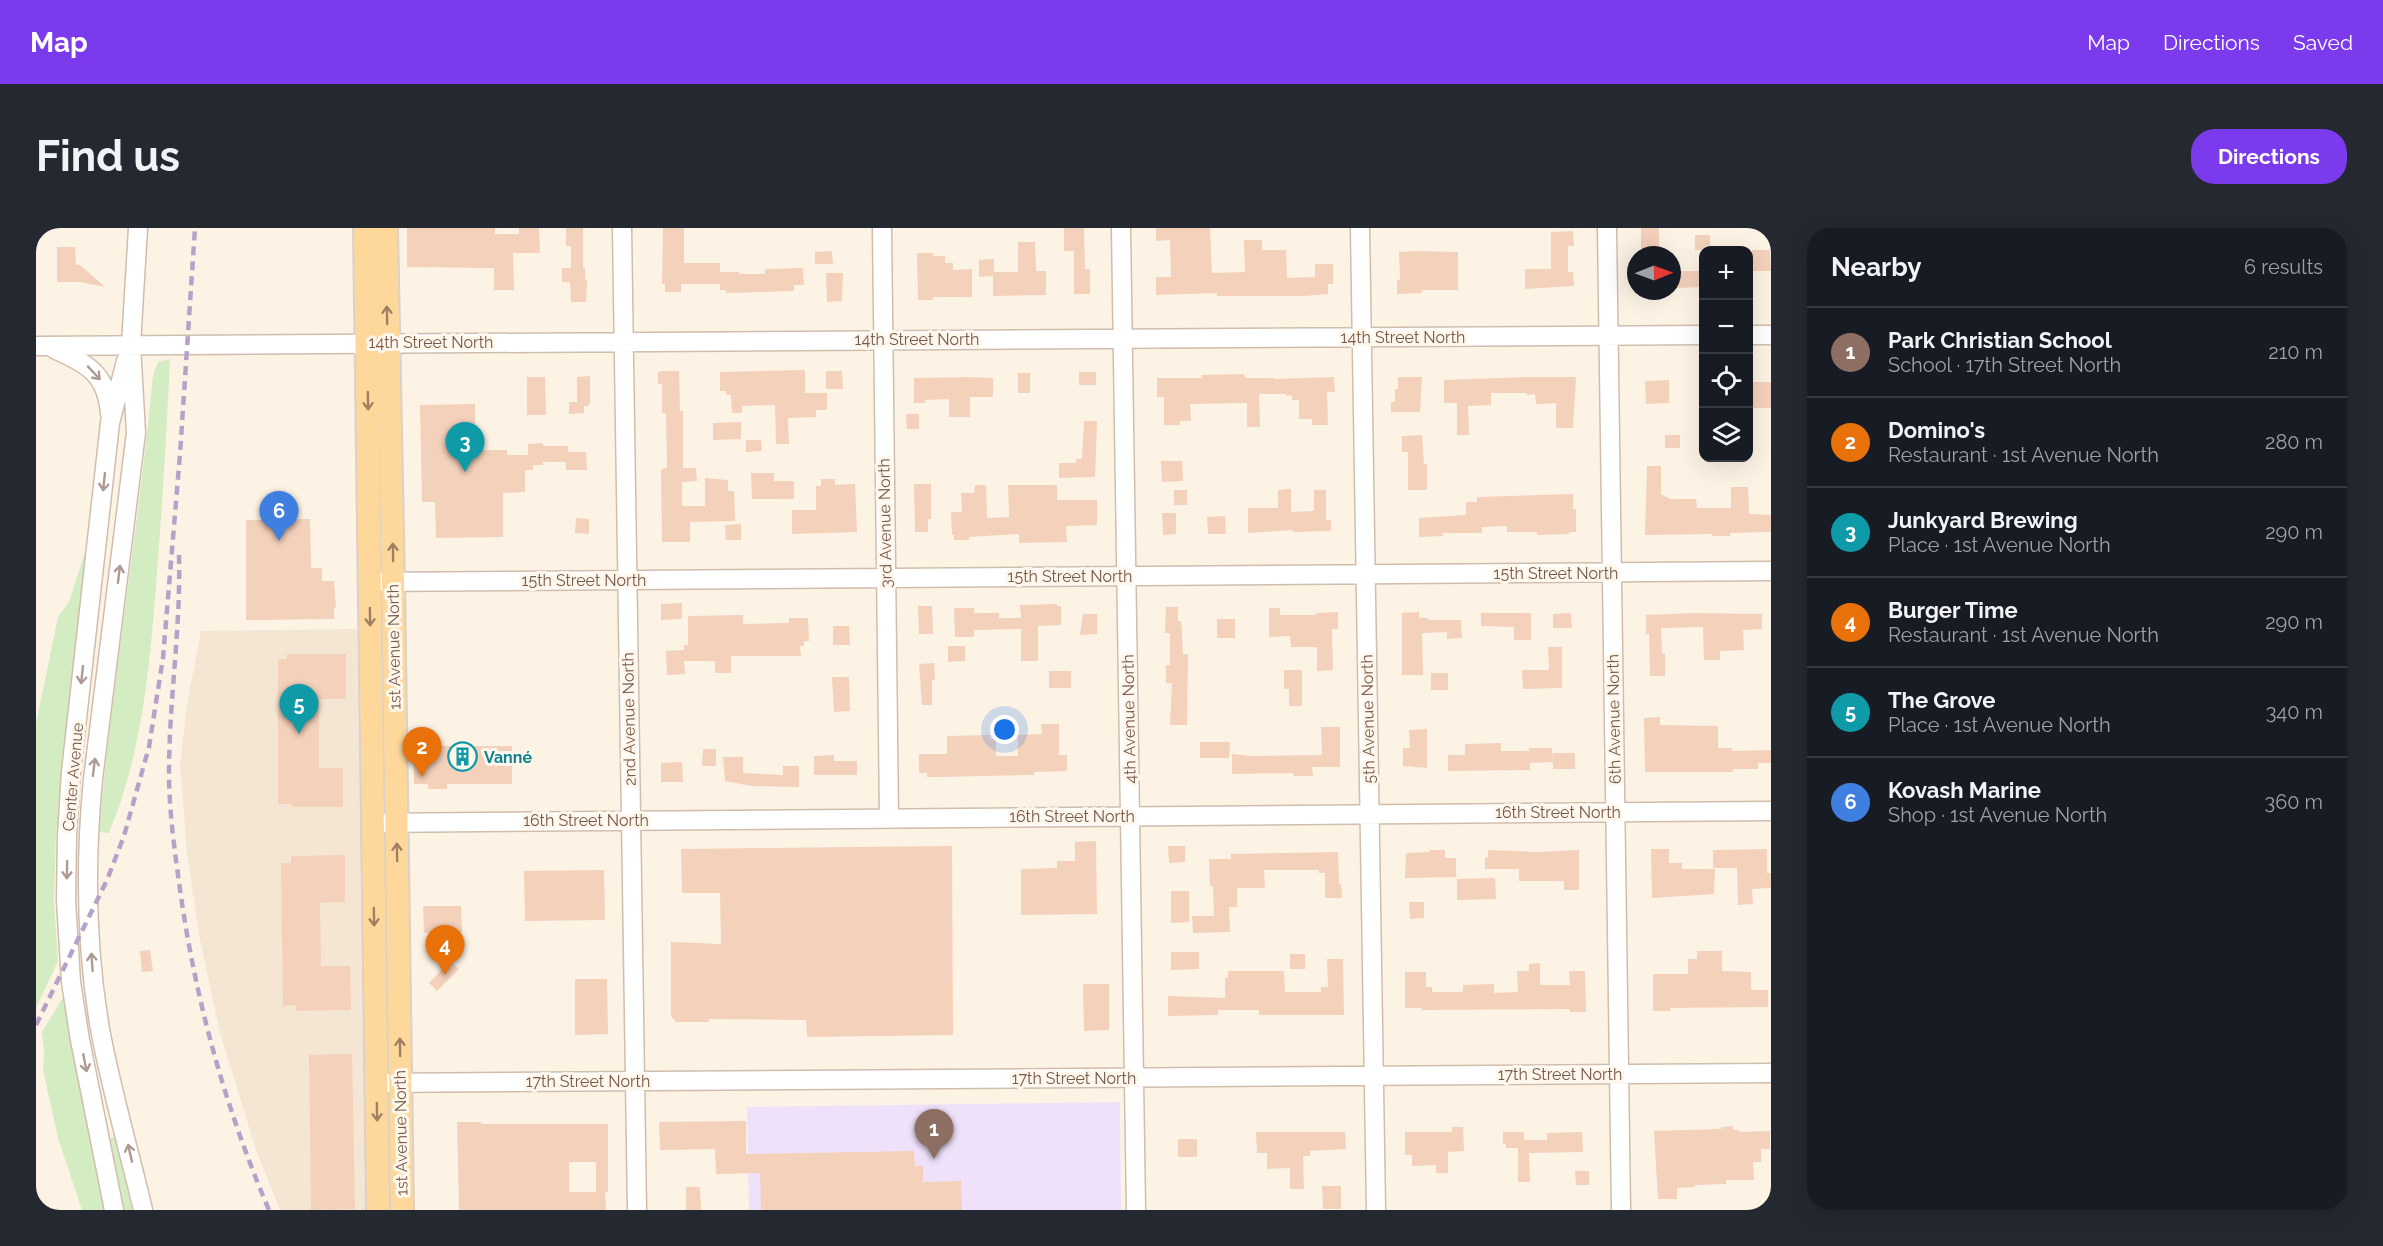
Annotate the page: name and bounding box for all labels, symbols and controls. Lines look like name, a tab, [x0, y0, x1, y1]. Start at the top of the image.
text: Map	[30, 26, 88, 59]
text: Map	[2087, 30, 2130, 55]
text: Directions	[2163, 30, 2260, 55]
text: Saved	[2293, 30, 2353, 55]
button: Directions	[2191, 129, 2347, 184]
text: Find us	[36, 132, 180, 181]
north arrow	[1627, 246, 1681, 300]
map controls	[1699, 246, 1753, 462]
button: +	[1699, 246, 1753, 300]
text: Nearby	[1831, 252, 1921, 282]
text: 6 results	[2244, 255, 2323, 279]
button: −	[1699, 300, 1753, 354]
one-way arrow	[381, 305, 393, 325]
text: Park Christian School	[1888, 327, 2112, 353]
street label: 14th Street North	[1341, 328, 1465, 347]
street label: 14th Street North	[855, 330, 979, 349]
street label: 14th Street North	[369, 333, 493, 352]
text: 1	[1846, 340, 1855, 364]
text: 210 m	[2268, 340, 2323, 364]
text: School · 17th Street North	[1888, 353, 2121, 377]
button: locate	[1699, 354, 1753, 408]
one-way arrow	[87, 365, 101, 380]
one-way arrow	[362, 391, 374, 411]
button: layers	[1699, 408, 1753, 462]
text: Domino's	[1888, 417, 1985, 443]
pin: 3	[446, 422, 484, 472]
text: 2	[1845, 430, 1856, 454]
text: 280 m	[2265, 430, 2323, 454]
text: Restaurant · 1st Avenue North	[1888, 443, 2159, 467]
street label: 3rd Avenue North	[874, 458, 896, 588]
one-way arrow	[98, 471, 109, 491]
pin: 6	[260, 492, 298, 541]
text: Junkyard Brewing	[1888, 507, 2078, 533]
text: 3	[1845, 520, 1856, 544]
text: 290 m	[2265, 520, 2323, 544]
text: Place · 1st Avenue North	[1888, 533, 2111, 557]
one-way arrow	[387, 542, 398, 562]
street label: 15th Street North	[1494, 564, 1618, 583]
one-way arrow	[113, 565, 124, 584]
street label: 15th Street North	[1008, 567, 1132, 586]
street label: 15th Street North	[522, 571, 646, 590]
street label: 1st Avenue North	[383, 584, 405, 710]
text: Burger Time	[1888, 597, 2018, 623]
one-way arrow	[364, 607, 376, 627]
text: 4	[1845, 610, 1856, 634]
text: 290 m	[2265, 610, 2323, 634]
text: Restaurant · 1st Avenue North	[1888, 623, 2159, 647]
street label: 2nd Avenue North	[618, 652, 640, 786]
street label: 4th Avenue North	[1118, 654, 1140, 784]
street label: 5th Avenue North	[1357, 654, 1379, 784]
street label: 6th Avenue North	[1603, 654, 1625, 784]
one-way arrow	[76, 665, 87, 685]
pin: 5	[280, 684, 318, 734]
text: The Grove	[1888, 687, 1996, 713]
text: 5	[1845, 700, 1856, 724]
text: 340 m	[2266, 700, 2323, 724]
text: Place · 1st Avenue North	[1888, 713, 2111, 737]
your location	[990, 715, 1019, 744]
street label: Center Avenue	[59, 722, 87, 832]
pin: 2	[402, 728, 442, 777]
building icon: Vanné	[447, 741, 479, 773]
place label: Vanné	[484, 748, 532, 767]
one-way arrow	[89, 758, 100, 778]
text: Kovash Marine	[1888, 777, 2041, 803]
text: 6	[1844, 790, 1857, 814]
text: 360 m	[2265, 790, 2323, 814]
street label: 16th Street North	[1495, 803, 1621, 822]
text: Shop · 1st Avenue North	[1888, 803, 2107, 827]
street label: 16th Street North	[1009, 807, 1135, 826]
street label: 16th Street North	[523, 811, 649, 830]
one-way arrow	[391, 842, 403, 862]
one-way arrow	[61, 859, 73, 879]
one-way arrow	[368, 907, 380, 927]
pin: 4	[426, 926, 464, 975]
one-way arrow	[87, 953, 98, 973]
one-way arrow	[394, 1037, 406, 1057]
one-way arrow	[80, 1053, 91, 1073]
street label: 17th Street North	[1498, 1065, 1622, 1084]
street label: 17th Street North	[1012, 1069, 1136, 1088]
street label: 1st Avenue North	[390, 1070, 412, 1196]
street label: 17th Street North	[526, 1072, 650, 1091]
one-way arrow	[371, 1102, 382, 1122]
pin: 1	[914, 1110, 954, 1159]
one-way arrow	[123, 1144, 135, 1163]

